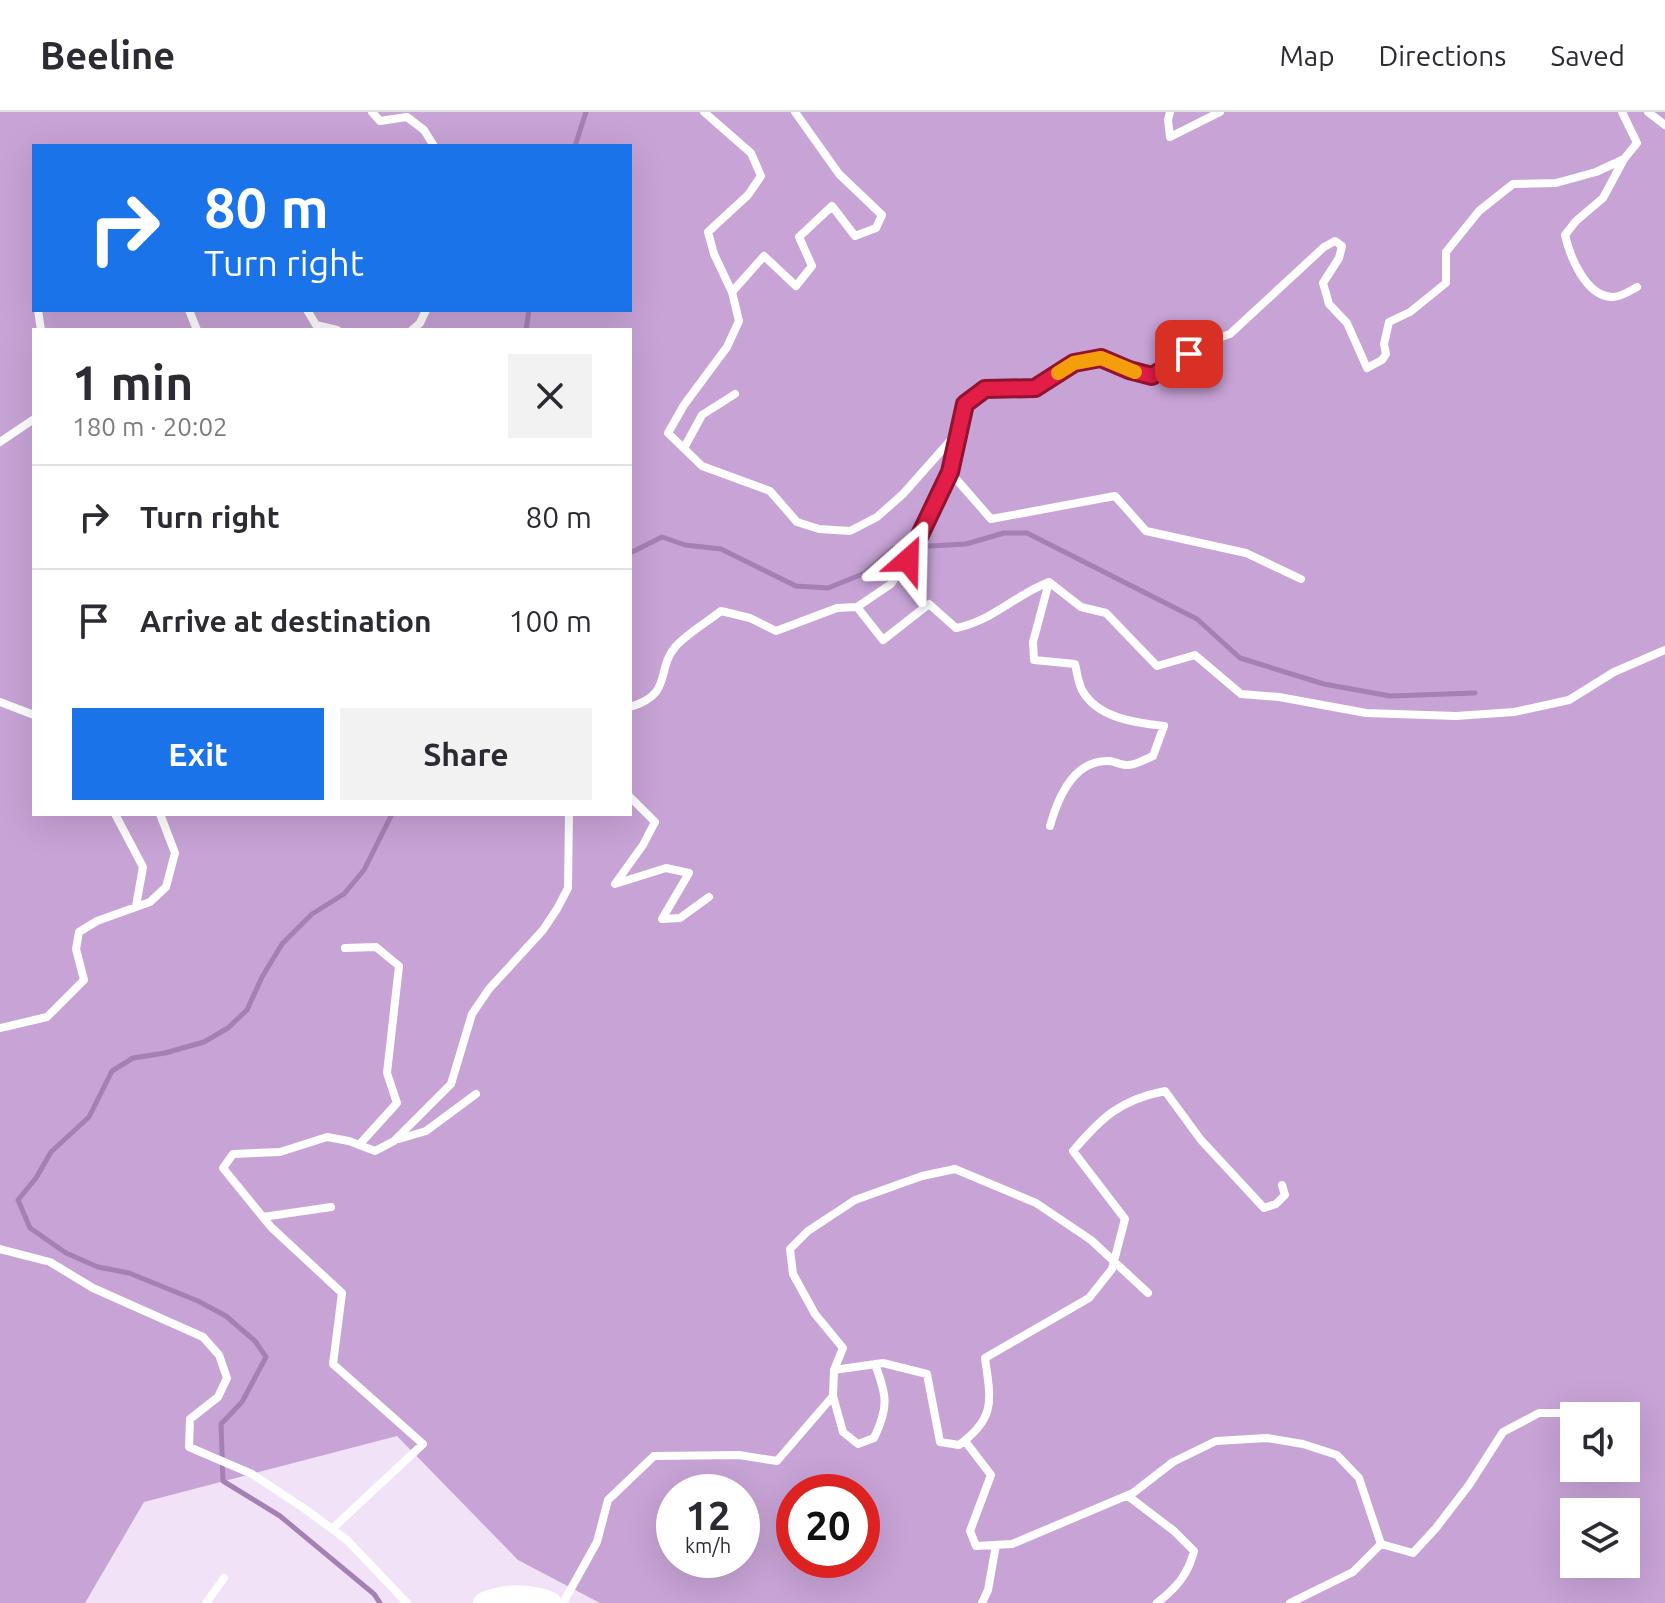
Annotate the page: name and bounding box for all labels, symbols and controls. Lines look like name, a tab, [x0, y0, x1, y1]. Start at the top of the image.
text: Beeline	[40, 34, 175, 76]
text: Map	[1279, 40, 1335, 71]
text: Directions	[1379, 40, 1506, 71]
text: Saved	[1550, 40, 1625, 71]
icon: right	[72, 176, 176, 280]
text: 80 m	[204, 176, 329, 239]
text: Turn right	[204, 242, 364, 283]
pin	[1155, 320, 1223, 388]
icon: arrive	[1167, 332, 1211, 376]
button: close	[508, 354, 592, 438]
text: 1 min	[72, 355, 193, 409]
text: 180 m · 20:02	[72, 412, 228, 441]
icon: right	[72, 495, 116, 539]
text: Turn right	[140, 500, 280, 534]
text: 80 m	[525, 500, 592, 534]
position arrow	[866, 518, 950, 602]
icon: arrive	[72, 599, 116, 643]
text: Arrive at destination	[140, 604, 432, 638]
text: 100 m	[508, 604, 592, 638]
button: Exit	[72, 708, 324, 800]
button: Share	[340, 708, 592, 800]
map controls	[1560, 1402, 1640, 1578]
button: sound	[1560, 1402, 1640, 1482]
speed limit sign: 20	[776, 1474, 880, 1578]
text: 12	[685, 1493, 731, 1538]
button: layers	[1560, 1498, 1640, 1578]
text: km/h	[685, 1534, 731, 1557]

